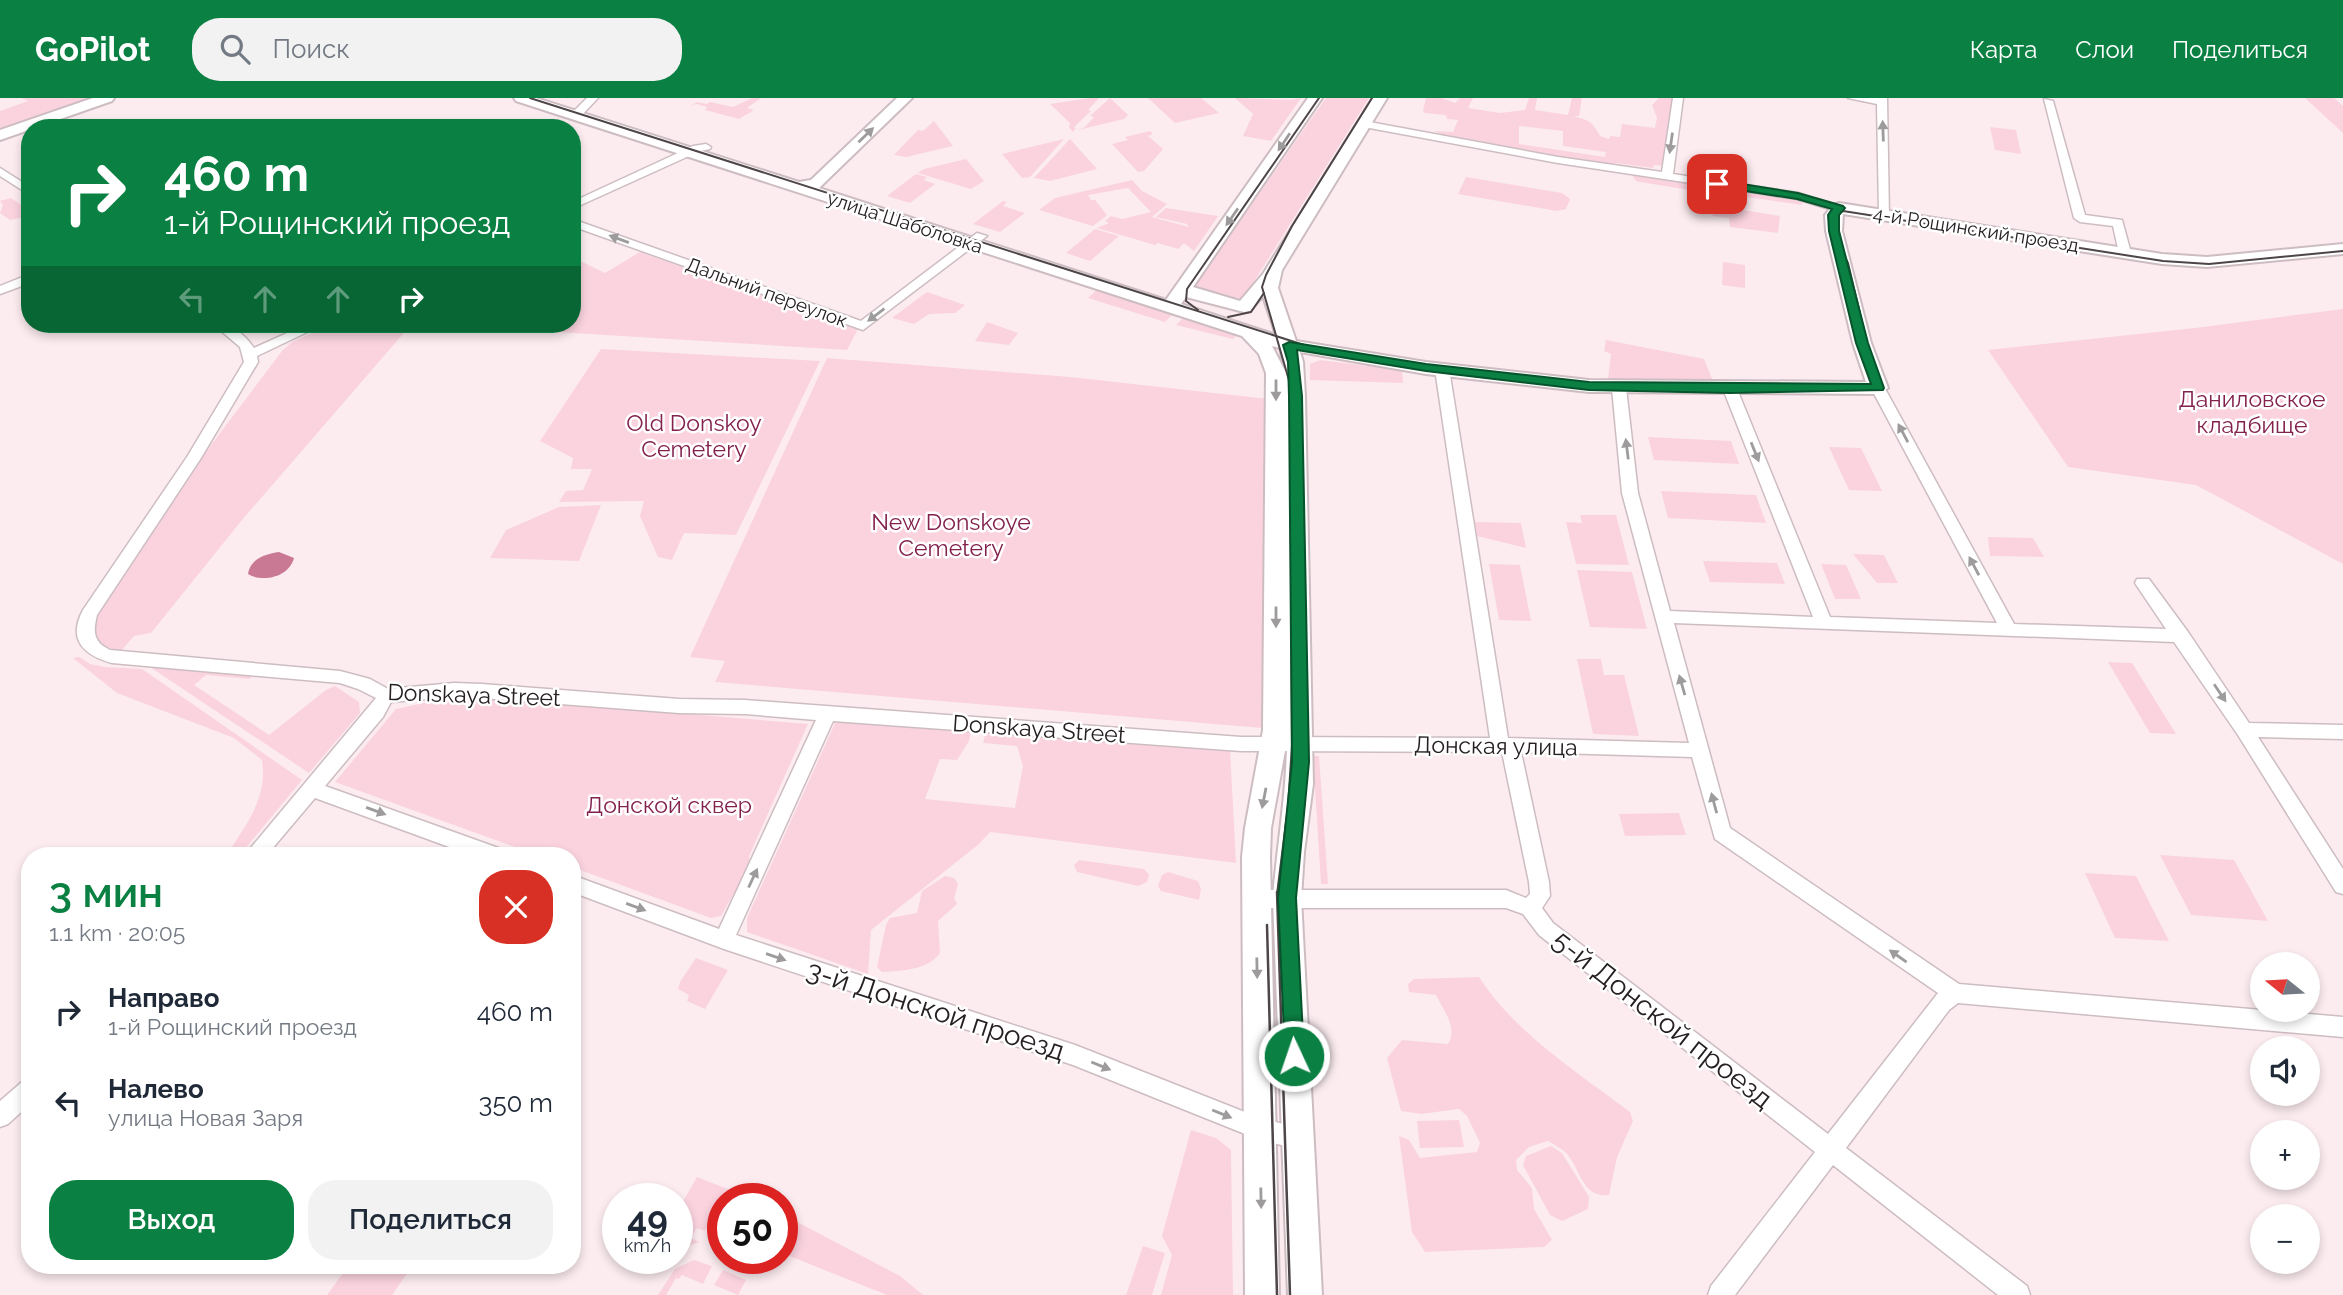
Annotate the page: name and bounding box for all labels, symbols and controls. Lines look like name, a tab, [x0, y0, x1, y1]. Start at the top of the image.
search box	[192, 18, 682, 81]
text: GoPilot	[35, 30, 150, 69]
icon: search	[216, 30, 254, 68]
text: Поиск	[272, 34, 350, 64]
text: Карта	[1970, 35, 2037, 64]
text: Слои	[2075, 35, 2134, 64]
text: Поделиться	[2172, 35, 2308, 64]
one-way arrow	[1877, 119, 1888, 141]
one-way arrow	[858, 127, 875, 144]
one-way arrow	[1666, 132, 1677, 154]
one-way arrow	[1278, 133, 1291, 152]
text: 460 m	[164, 145, 309, 202]
icon: right	[49, 147, 140, 238]
pin	[1687, 154, 1747, 214]
icon: arrive	[1698, 165, 1736, 203]
street label: улица Шаболовка	[824, 186, 986, 258]
street label: 4-й Рощинский проезд	[1872, 202, 2080, 256]
text: 1-й Рощинский проезд	[164, 204, 510, 241]
one-way arrow	[1226, 207, 1239, 227]
one-way arrow	[609, 233, 630, 244]
street label: Дальний переулок	[683, 253, 851, 331]
icon: left	[173, 280, 211, 318]
icon: ahead	[246, 280, 284, 318]
icon: ahead	[319, 280, 357, 318]
icon: right	[392, 280, 430, 318]
one-way arrow	[868, 308, 886, 323]
one-way arrow	[1270, 379, 1282, 401]
park label: Даниловское кладбище	[2178, 385, 2326, 438]
park label: Old Donskoy Cemetery	[626, 409, 762, 462]
one-way arrow	[1897, 423, 1908, 443]
one-way arrow	[1621, 438, 1632, 460]
one-way arrow	[1750, 442, 1761, 463]
park label: New Donskoye Cemetery	[871, 508, 1031, 561]
one-way arrow	[1969, 556, 1980, 576]
one-way arrow	[1270, 606, 1282, 628]
one-way arrow	[1676, 674, 1686, 695]
street label: Donskaya Street	[387, 678, 561, 711]
one-way arrow	[2213, 683, 2226, 703]
street label: Donskaya Street	[952, 709, 1127, 748]
street label: Донская улица	[1414, 731, 1578, 760]
one-way arrow	[1258, 787, 1269, 809]
park label: Донской сквер	[586, 791, 752, 818]
one-way arrow	[1708, 791, 1719, 813]
one-way arrow	[365, 806, 386, 817]
text: 3 мин	[49, 868, 163, 917]
one-way arrow	[747, 868, 759, 888]
button: close	[479, 870, 553, 944]
one-way arrow	[626, 901, 647, 912]
text: 1.1 km · 20:05	[49, 919, 185, 946]
street label: 5-й Донской проезд	[1546, 923, 1779, 1115]
one-way arrow	[1889, 949, 1907, 963]
one-way arrow	[765, 952, 786, 963]
north arrow	[2250, 952, 2320, 1022]
map controls	[2250, 952, 2320, 1274]
street label: 3-й Донской проезд	[803, 953, 1069, 1068]
one-way arrow	[1252, 957, 1263, 979]
text: Направо	[108, 983, 219, 1013]
icon: right	[49, 993, 87, 1031]
text: 460 m	[477, 997, 553, 1027]
text: 1-й Рощинский проезд	[108, 1013, 357, 1040]
position arrow	[1257, 1019, 1331, 1093]
button: sound	[2250, 1036, 2320, 1106]
one-way arrow	[1091, 1060, 1111, 1072]
text: Налево	[108, 1074, 204, 1104]
icon: left	[49, 1084, 87, 1122]
text: 350 m	[479, 1088, 553, 1118]
text: улица Новая Заря	[108, 1104, 303, 1131]
one-way arrow	[1211, 1109, 1232, 1120]
button: +	[2250, 1120, 2320, 1190]
button: Выход	[49, 1180, 294, 1260]
button: Поделиться	[308, 1180, 553, 1260]
speed limit sign: 50	[707, 1183, 798, 1274]
one-way arrow	[1255, 1187, 1266, 1209]
text: 49	[627, 1199, 668, 1240]
button: −	[2250, 1204, 2320, 1274]
text: km/h	[624, 1235, 671, 1256]

